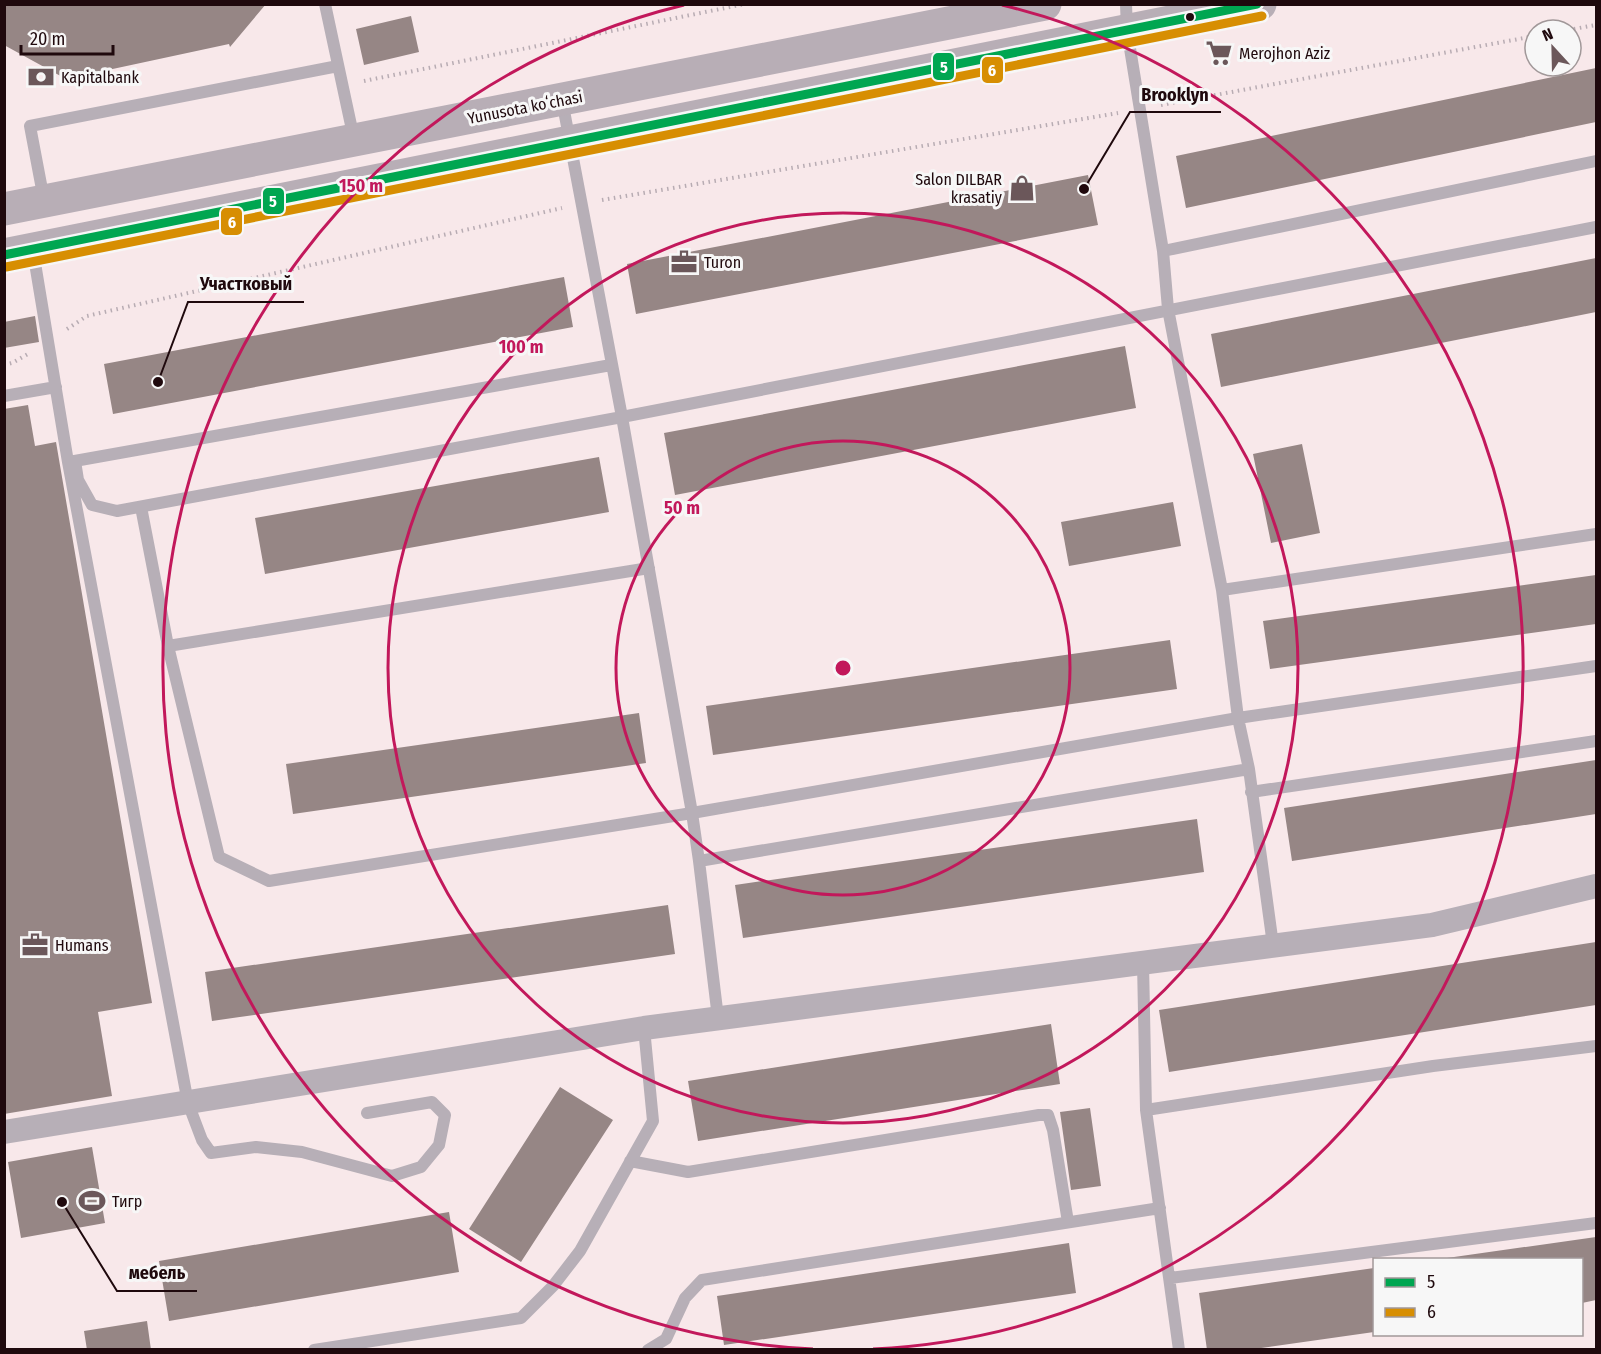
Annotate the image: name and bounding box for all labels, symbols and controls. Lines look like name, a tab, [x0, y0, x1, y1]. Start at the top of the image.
unlabelled marker	[1184, 11, 1196, 23]
scale bar	[21, 18, 112, 56]
north arrow	[1523, 18, 1583, 78]
text: N	[1540, 24, 1556, 45]
text: 20 m	[30, 28, 65, 50]
supermarket icon: Merojhon Aziz	[1204, 38, 1234, 68]
place label: Merojhon Aziz	[1239, 44, 1330, 63]
line badge: 5	[932, 52, 955, 81]
line badge: 6	[981, 56, 1004, 84]
text: 5	[940, 58, 948, 77]
text: 6	[988, 61, 996, 80]
bank icon: Kapitalbank	[26, 62, 56, 92]
place label: Kapitalbank	[61, 68, 139, 87]
callout: Brooklyn	[1130, 76, 1221, 112]
text: Brooklyn	[1141, 84, 1209, 106]
street label: Yunusota koʻchasi	[466, 87, 584, 128]
place label: Salon DILBAR krasatiy	[915, 170, 1003, 207]
shop icon: Salon DILBAR krasatiy	[1007, 173, 1037, 203]
text: 150 m	[339, 175, 383, 197]
line badge: 5	[262, 187, 285, 215]
text: 5	[269, 192, 277, 211]
line badge: 6	[220, 207, 243, 236]
text: 6	[228, 213, 236, 232]
office icon: Turon	[669, 247, 699, 277]
place label: Turon	[704, 253, 741, 272]
callout: Участковый	[188, 266, 304, 302]
text: Участковый	[199, 273, 292, 295]
text: 100 m	[499, 336, 543, 358]
text: 50 m	[664, 497, 700, 519]
centre of rings	[833, 658, 853, 678]
office icon: Humans	[20, 930, 50, 960]
place label: Humans	[55, 936, 109, 955]
sports icon: Тигр	[77, 1186, 107, 1216]
place label: Тигр	[112, 1192, 142, 1211]
callout: мебель	[117, 1255, 197, 1291]
legend	[1373, 1258, 1583, 1336]
text: мебель	[129, 1262, 186, 1284]
text: 5	[1427, 1271, 1435, 1293]
text: 6	[1427, 1301, 1436, 1323]

